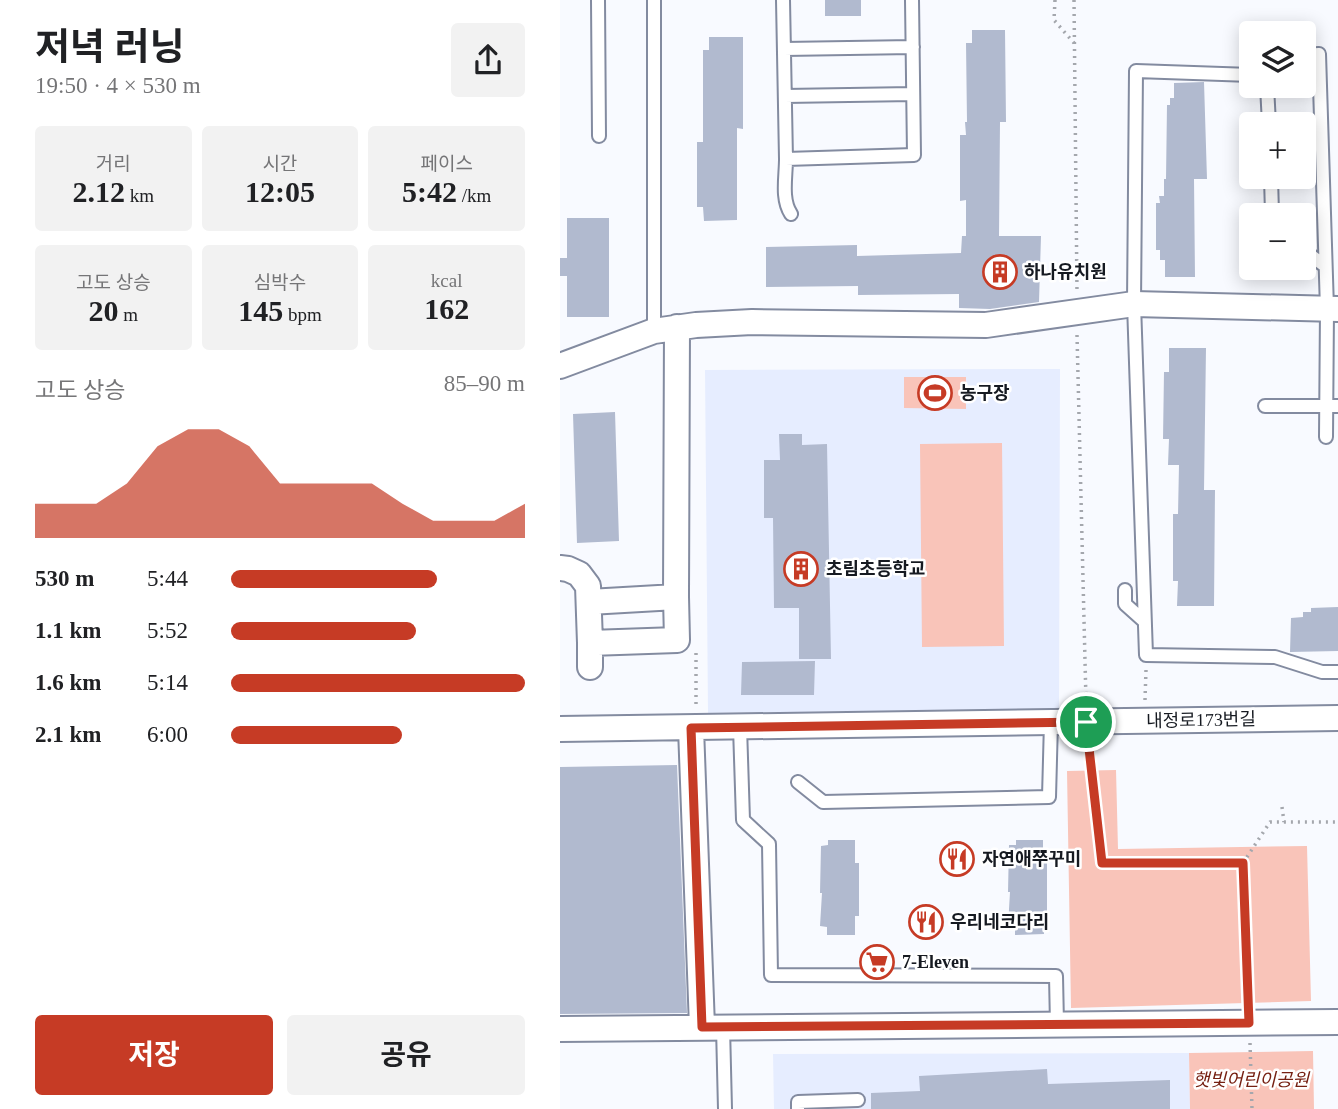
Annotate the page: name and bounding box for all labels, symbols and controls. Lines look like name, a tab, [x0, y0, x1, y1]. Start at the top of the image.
map controls	[1239, 21, 1316, 280]
button: layers	[1239, 21, 1316, 98]
button: share	[451, 23, 525, 97]
text: 저녁 러닝	[35, 26, 184, 68]
text: 19:50 · 4 × 530 m	[35, 73, 201, 98]
button: +	[1239, 112, 1316, 189]
text: 거리	[96, 153, 131, 174]
text: 시간	[263, 153, 297, 174]
text: 페이스	[420, 153, 473, 174]
text: 2.12	[73, 175, 125, 208]
text: 12:05	[245, 175, 315, 208]
text: 5:42	[402, 175, 457, 208]
text: km	[125, 185, 154, 206]
text: /km	[457, 185, 491, 206]
button: −	[1239, 203, 1316, 280]
building icon: 하나유치원	[981, 253, 1019, 291]
place label: 하나유치원	[1024, 262, 1107, 282]
text: kcal	[431, 270, 462, 291]
text: 고도 상승	[76, 272, 151, 293]
text: 심박수	[254, 272, 306, 293]
text: 162	[424, 292, 469, 325]
text: 20	[89, 294, 119, 327]
text: 145	[238, 294, 283, 327]
text: m	[119, 304, 138, 325]
text: bpm	[283, 304, 322, 325]
text: 85–90 m	[444, 371, 525, 396]
sports icon: 농구장	[916, 374, 954, 412]
text: 고도 상승	[35, 378, 125, 403]
place label: 농구장	[960, 383, 1010, 403]
building icon: 초림초등학교	[782, 550, 820, 588]
place label: 초림초등학교	[826, 559, 925, 579]
text: 530 m	[35, 566, 94, 591]
text: 5:44	[147, 566, 188, 591]
text: 1.1 km	[35, 618, 101, 643]
text: 5:52	[147, 618, 188, 643]
text: 1.6 km	[35, 670, 101, 695]
text: 5:14	[147, 670, 188, 695]
pin	[1056, 692, 1116, 752]
icon: arrive	[1067, 703, 1105, 741]
street label: 내정로173번길	[1146, 709, 1256, 731]
text: 2.1 km	[35, 722, 101, 747]
text: 6:00	[147, 722, 188, 747]
restaurant icon: 자연애쭈꾸미	[938, 840, 976, 878]
place label: 자연애쭈꾸미	[982, 849, 1081, 869]
restaurant icon: 우리네코다리	[907, 903, 945, 941]
place label: 우리네코다리	[950, 912, 1049, 932]
supermarket icon: 7-Eleven	[858, 943, 896, 981]
place label: 7-Eleven	[902, 952, 969, 972]
button: 저장	[35, 1015, 273, 1095]
button: 공유	[287, 1015, 525, 1095]
park label: 햇빛어린이공원	[1193, 1070, 1310, 1090]

